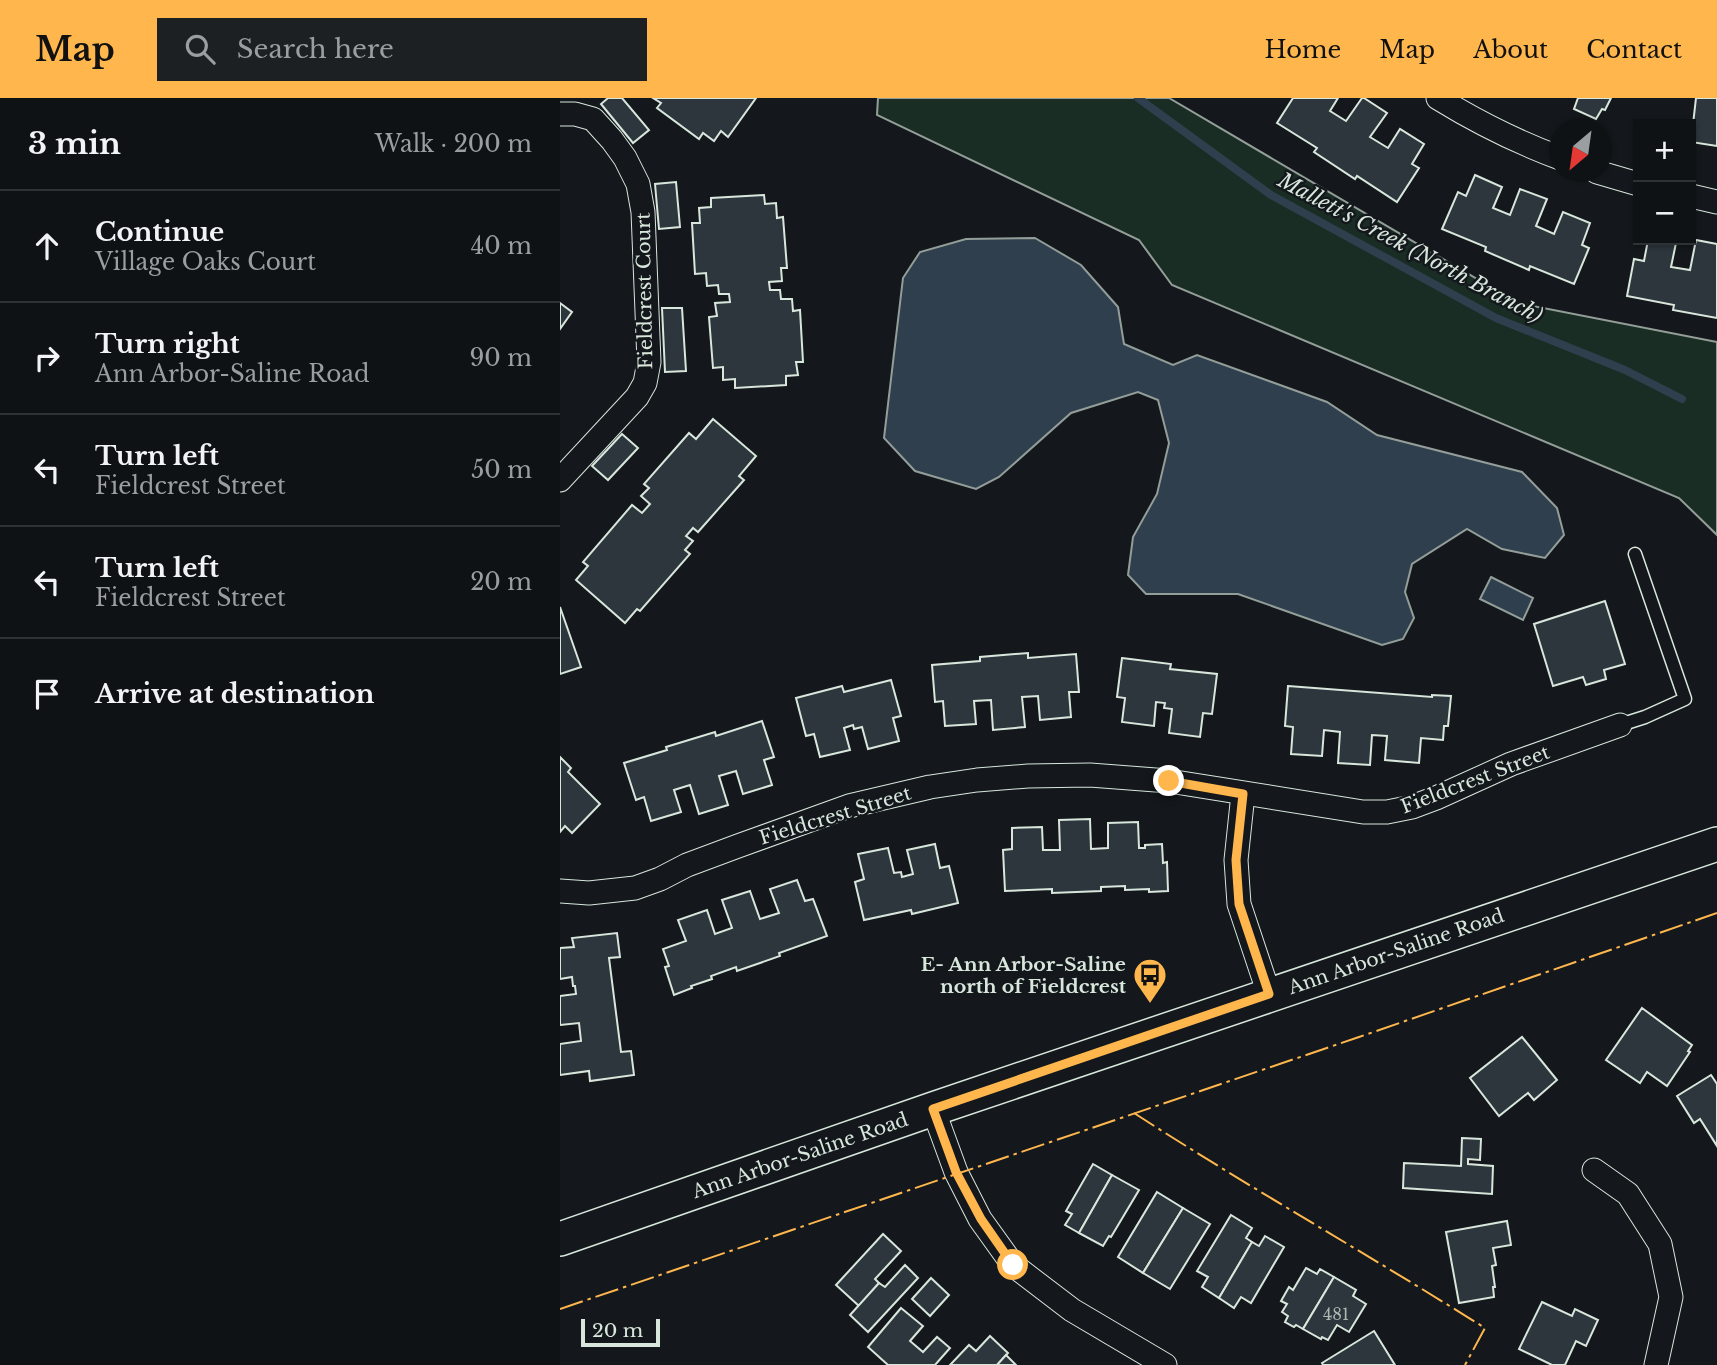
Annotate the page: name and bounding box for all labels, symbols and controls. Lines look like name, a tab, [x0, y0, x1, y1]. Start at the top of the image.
search box	[157, 18, 647, 81]
text: Map	[35, 29, 115, 70]
icon: search	[181, 30, 219, 68]
text: Search here	[237, 33, 394, 65]
text: Home	[1265, 35, 1341, 64]
text: Map	[1379, 35, 1435, 64]
text: About	[1473, 35, 1548, 64]
text: Contact	[1586, 35, 1682, 64]
north arrow	[1549, 119, 1612, 182]
map controls	[1633, 119, 1696, 245]
button: +	[1633, 119, 1696, 182]
text: 3 min	[28, 125, 121, 162]
text: Walk · 200 m	[375, 130, 532, 158]
water label: Mallett's Creek (North Branch)	[1273, 167, 1547, 329]
button: −	[1633, 182, 1696, 245]
street label: Fieldcrest Court	[632, 212, 657, 370]
text: Continue	[95, 216, 224, 248]
icon: ahead	[28, 227, 66, 265]
text: 40 m	[471, 232, 532, 260]
text: Village Oaks Court	[95, 248, 316, 276]
text: Turn right	[95, 328, 240, 360]
icon: right	[28, 339, 66, 377]
text: 90 m	[470, 344, 532, 372]
text: Ann Arbor-Saline Road	[95, 360, 370, 388]
text: Turn left	[95, 440, 219, 472]
icon: left	[28, 451, 66, 489]
text: 50 m	[471, 456, 532, 484]
text: Fieldcrest Street	[95, 472, 286, 500]
text: Turn left	[95, 552, 219, 584]
icon: left	[28, 563, 66, 601]
text: 20 m	[470, 568, 532, 596]
text: Fieldcrest Street	[95, 584, 286, 612]
icon: arrive	[28, 675, 66, 713]
text: Arrive at destination	[95, 678, 375, 710]
street label: Fieldcrest Street	[1398, 740, 1554, 818]
route end	[1153, 765, 1184, 796]
street label: Fieldcrest Street	[757, 781, 915, 849]
street label: Ann Arbor-Saline Road	[1284, 904, 1507, 1000]
place label: E- Ann Arbor-Saline north of Fieldcrest	[921, 953, 1127, 998]
bus stop icon: E- Ann Arbor-Saline north of Fieldcrest	[1131, 956, 1169, 1005]
street label: Ann Arbor-Saline Road	[688, 1108, 911, 1204]
route start	[997, 1249, 1028, 1280]
house number: 481	[1323, 1304, 1349, 1324]
scale bar	[581, 1316, 660, 1348]
text: 20 m	[592, 1319, 643, 1342]

